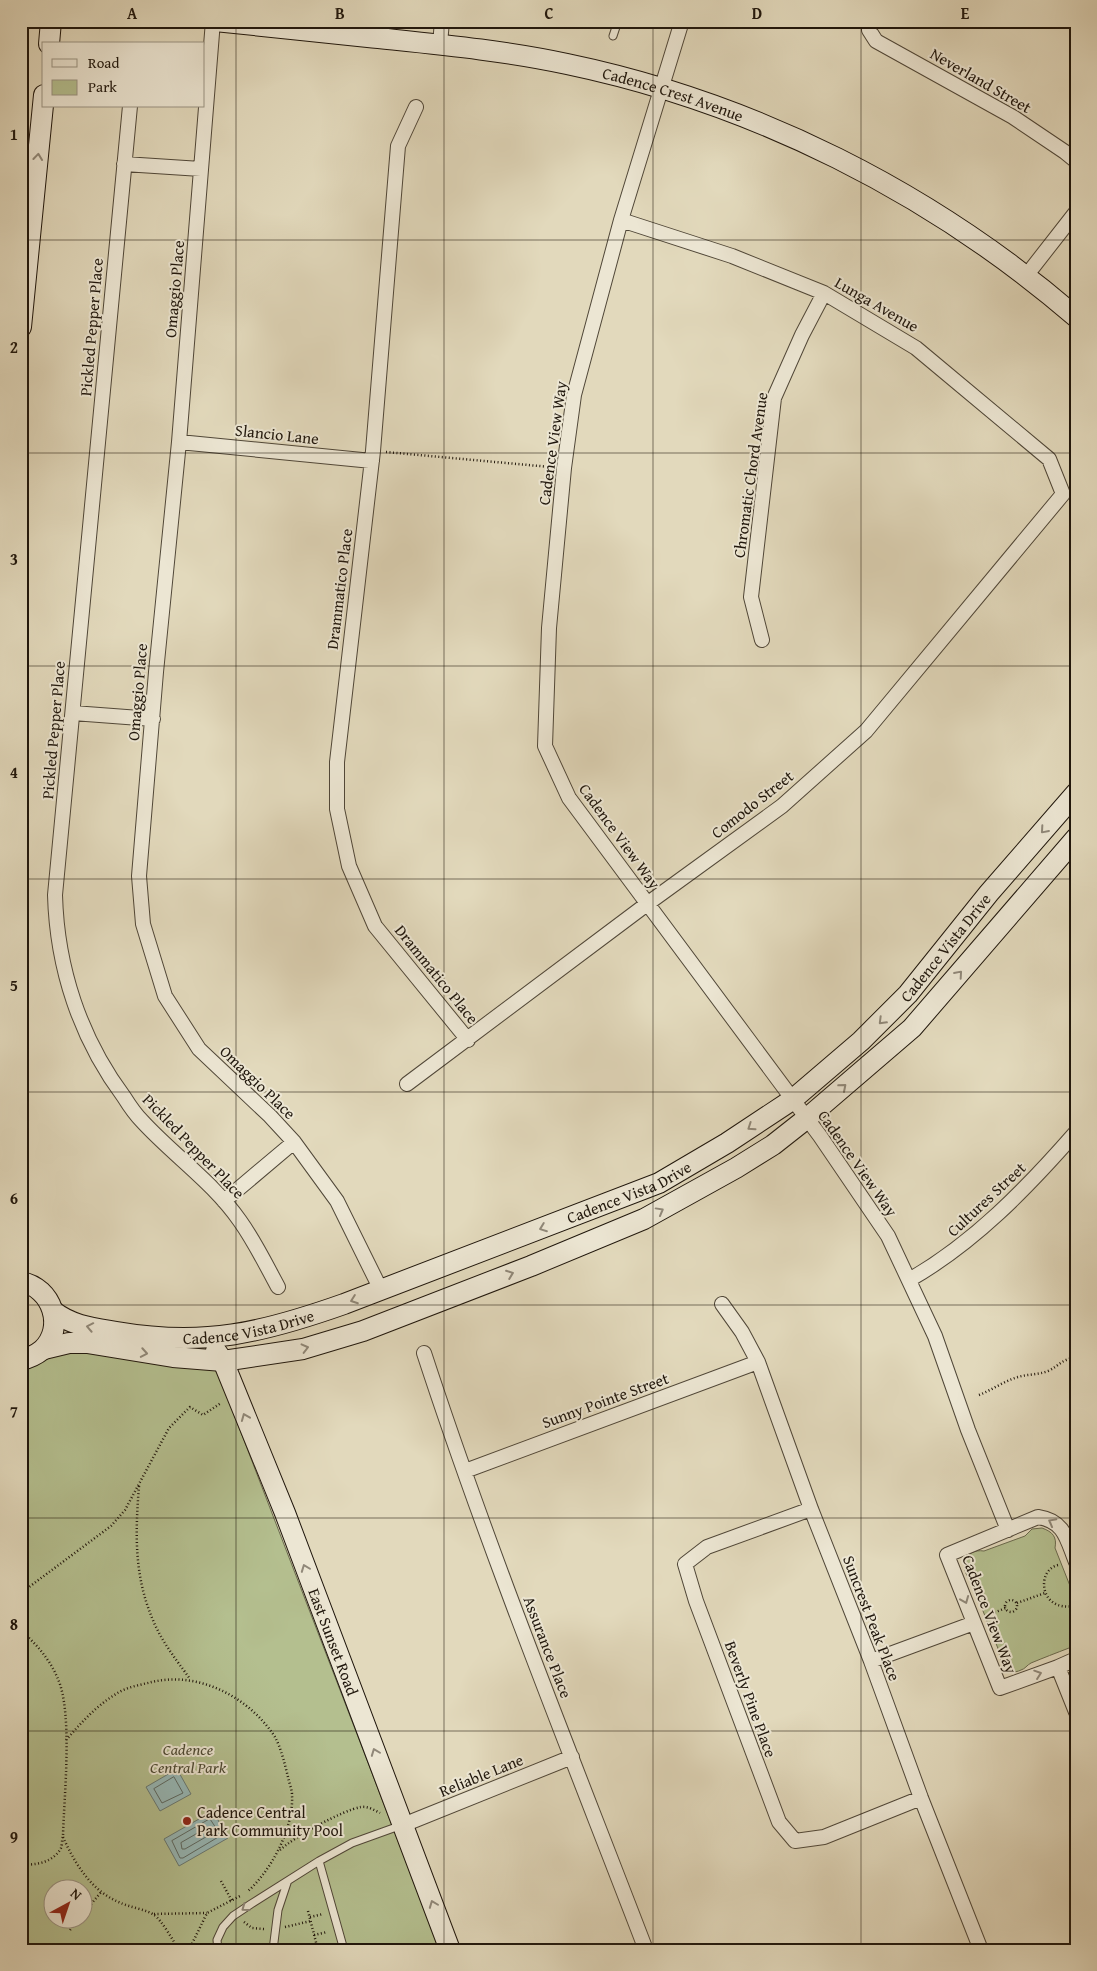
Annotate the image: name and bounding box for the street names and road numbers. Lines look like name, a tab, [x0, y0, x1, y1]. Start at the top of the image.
street label: Neverland Street	[926, 41, 1036, 119]
street label: Cadence Crest Avenue	[600, 60, 747, 128]
street label: Omaggio Place	[158, 239, 190, 339]
street label: Pickled Pepper Place	[73, 257, 109, 397]
street label: Lunga Avenue	[830, 270, 924, 338]
street label: Cadence View Way	[531, 379, 573, 507]
street label: Chromatic Chord Avenue	[726, 391, 774, 559]
street label: Slancio Lane	[234, 418, 320, 450]
street label: Drammatico Place	[320, 527, 358, 651]
street label: Omaggio Place	[121, 642, 153, 742]
street label: Pickled Pepper Place	[35, 660, 71, 800]
street label: Comodo Street	[706, 764, 799, 844]
street label: Cadence View Way	[573, 778, 667, 894]
street label: Cadence Vista Drive	[894, 888, 996, 1008]
street label: Drammatico Place	[389, 919, 485, 1029]
street label: Omaggio Place	[215, 1039, 301, 1125]
street label: Pickled Pepper Place	[137, 1088, 251, 1204]
street label: Cadence View Way	[812, 1105, 904, 1221]
street label: Cadence Vista Drive	[563, 1155, 696, 1229]
street label: Cultures Street	[941, 1156, 1031, 1242]
street label: Cadence Vista Drive	[183, 1303, 317, 1350]
street label: Sunny Pointe Street	[538, 1366, 672, 1434]
street label: Cadence View Way	[956, 1551, 1024, 1677]
street label: Suncrest Peak Place	[837, 1552, 907, 1684]
street label: East Sunset Road	[302, 1585, 365, 1699]
street label: Assurance Place	[518, 1593, 578, 1701]
street label: Beverly Pine Place	[719, 1637, 783, 1761]
street label: Reliable Lane	[435, 1747, 527, 1803]

